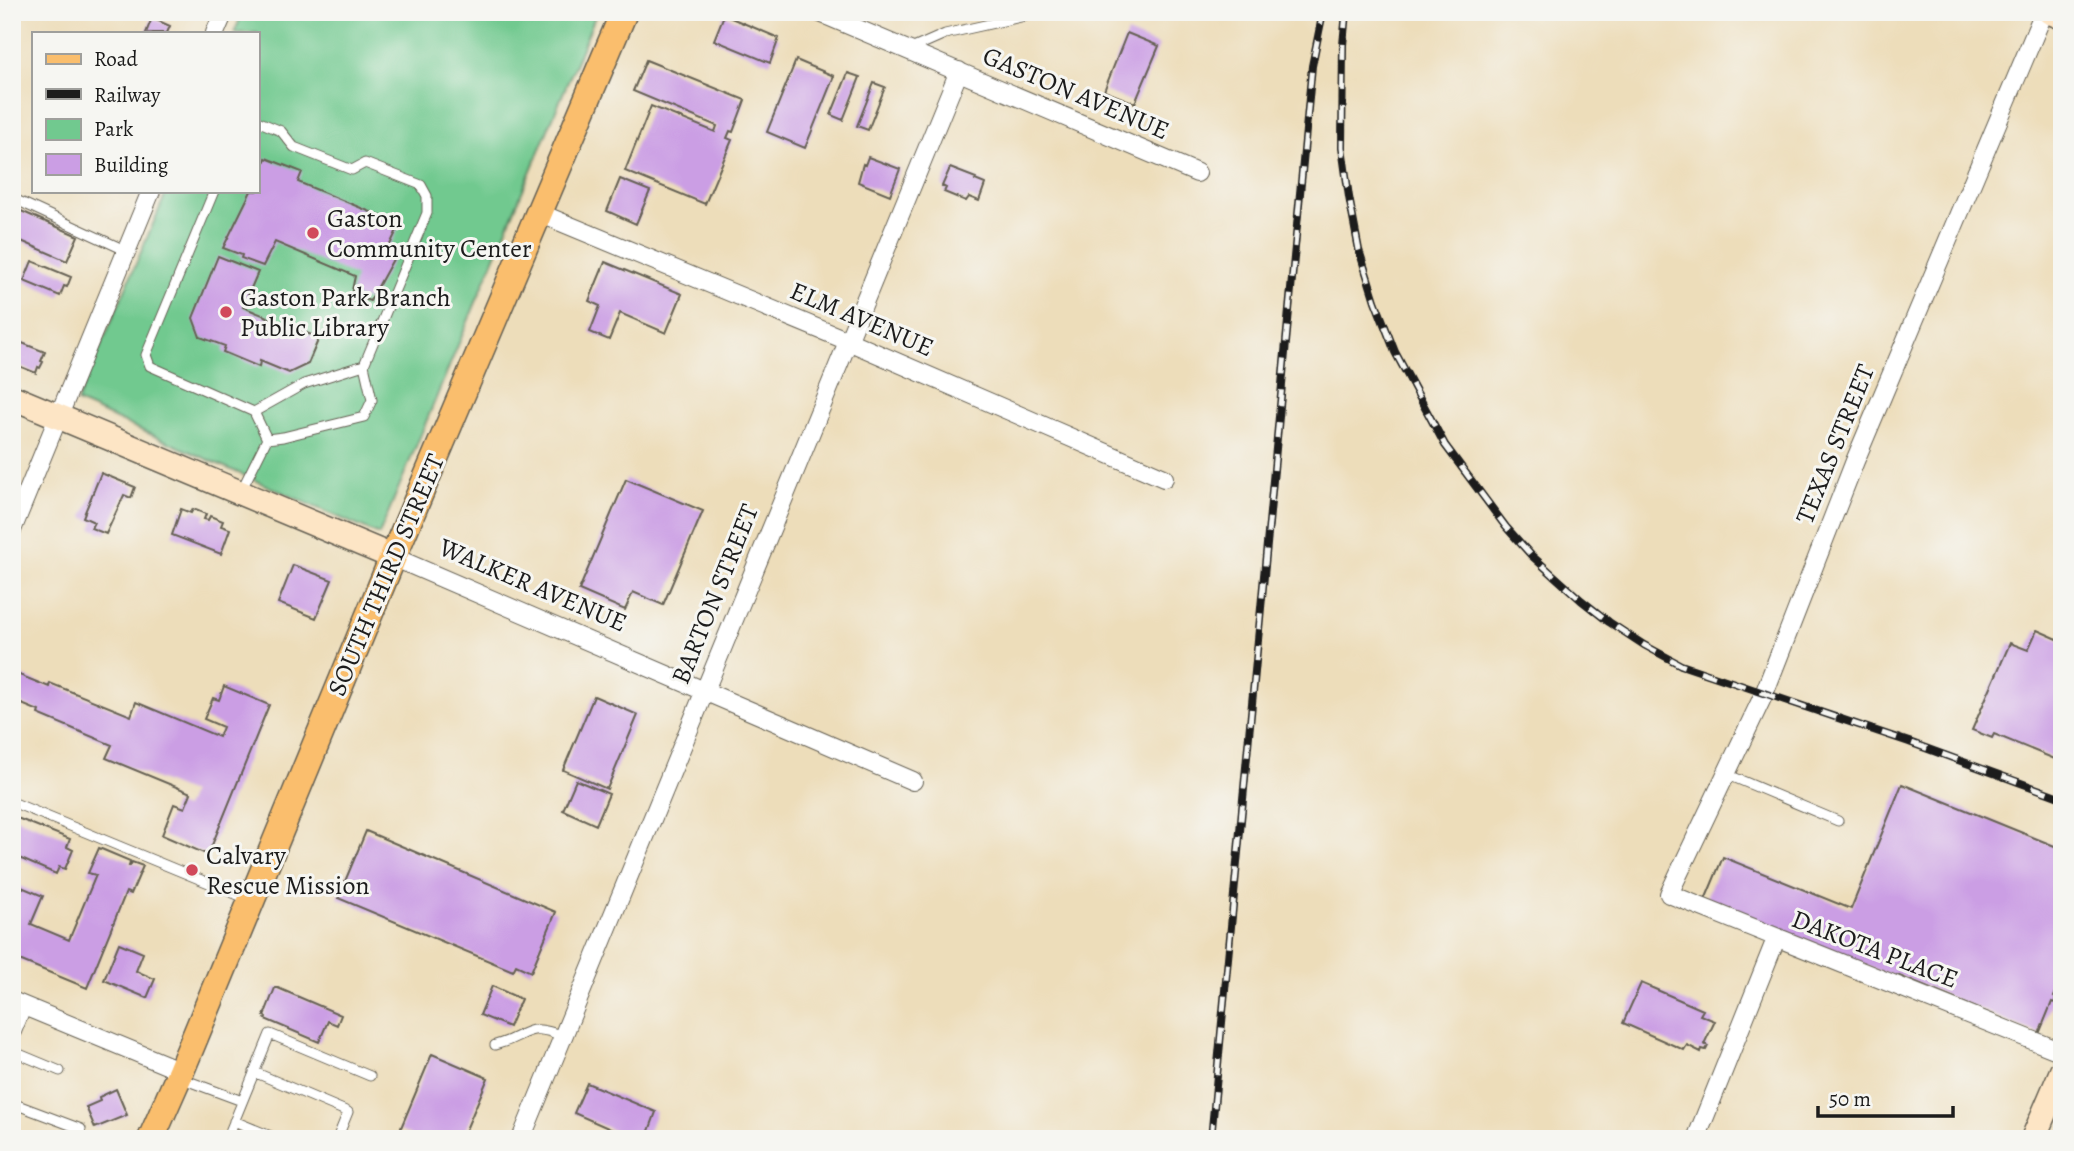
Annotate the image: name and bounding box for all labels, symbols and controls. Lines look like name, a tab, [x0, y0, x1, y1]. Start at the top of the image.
legend	[32, 32, 259, 192]
street label: GASTON AVENUE	[978, 38, 1174, 148]
text: Road	[94, 45, 138, 73]
text: Railway	[94, 81, 161, 109]
text: Park	[94, 115, 134, 143]
text: Building	[94, 151, 169, 179]
place label: Gaston Community Center	[327, 201, 532, 266]
marker: Gaston Community Center	[305, 225, 321, 241]
street label: ELM AVENUE	[785, 273, 939, 365]
place label: Gaston Park Branch Public Library	[240, 280, 451, 345]
marker: Gaston Park Branch Public Library	[218, 304, 234, 320]
street label: TEXAS STREET	[1787, 359, 1883, 529]
street label: SOUTH THIRD STREET	[319, 449, 453, 701]
street label: BARTON STREET	[663, 499, 767, 689]
street label: WALKER AVENUE	[433, 529, 632, 640]
place label: Calvary Rescue Mission	[206, 838, 370, 903]
marker: Calvary Rescue Mission	[184, 862, 200, 878]
street label: DAKOTA PLACE	[1787, 901, 1963, 997]
scale bar	[1818, 1074, 1953, 1118]
text: 50 m	[1829, 1085, 1871, 1113]

